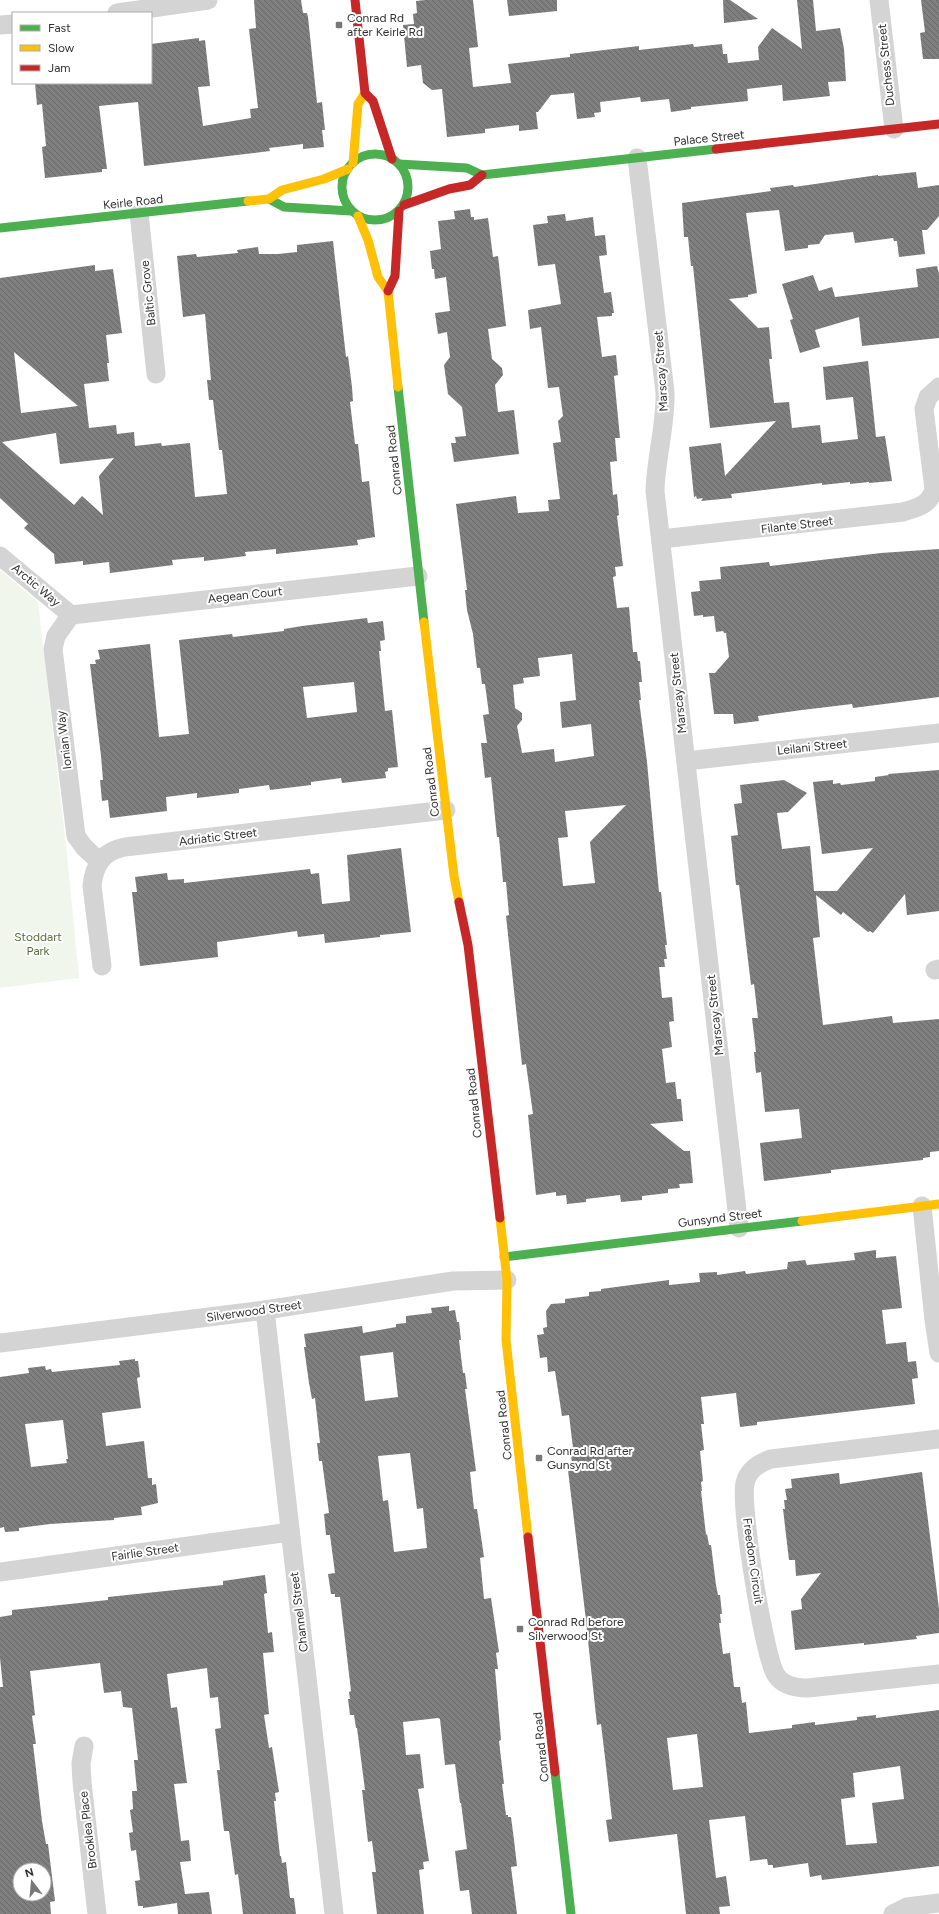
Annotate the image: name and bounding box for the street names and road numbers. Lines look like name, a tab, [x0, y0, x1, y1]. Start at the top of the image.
street label: Duchess Street	[875, 23, 897, 107]
street label: Palace Street	[673, 127, 746, 149]
street label: Keirle Road	[102, 192, 164, 212]
street label: Baltic Grove	[138, 259, 158, 326]
street label: Marscay Street	[651, 329, 671, 412]
street label: Conrad Road	[383, 424, 405, 496]
street label: Filante Street	[760, 514, 834, 536]
street label: Arctic Way	[9, 561, 64, 610]
street label: Aegean Court	[207, 584, 283, 606]
street label: Marscay Street	[667, 651, 689, 734]
street label: Ionian Way	[53, 709, 75, 770]
street label: Leilani Street	[776, 736, 848, 758]
street label: Conrad Road	[420, 746, 442, 818]
street label: Adriatic Street	[178, 825, 258, 849]
street label: Marscay Street	[704, 973, 726, 1056]
street label: Conrad Road	[463, 1067, 485, 1139]
street label: Gunsynd Street	[677, 1206, 763, 1230]
street label: Silverwood Street	[205, 1297, 303, 1325]
street label: Conrad Road	[493, 1389, 515, 1461]
street label: Freedom Circuit	[740, 1517, 766, 1605]
street label: Fairlie Street	[110, 1540, 180, 1564]
street label: Channel Street	[287, 1571, 311, 1653]
street label: Conrad Road	[530, 1711, 552, 1783]
street label: Brooklea Place	[76, 1790, 100, 1870]

